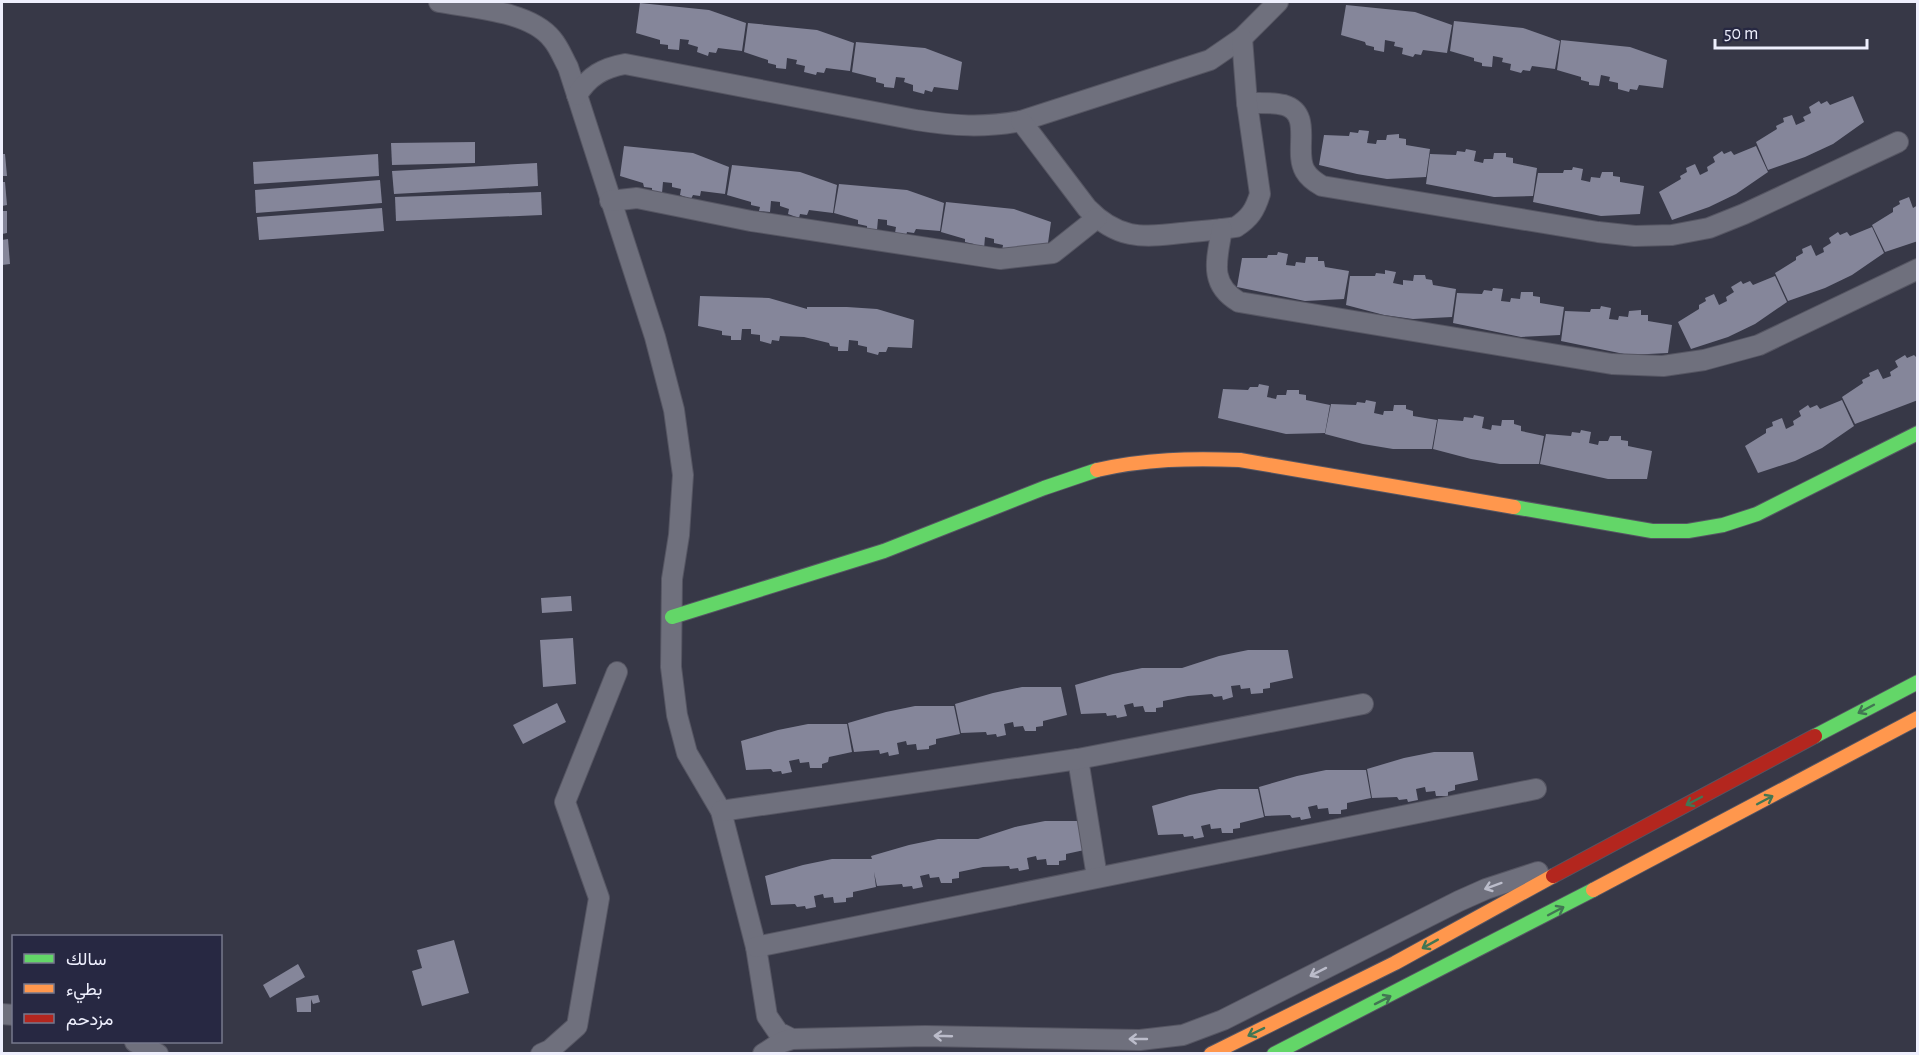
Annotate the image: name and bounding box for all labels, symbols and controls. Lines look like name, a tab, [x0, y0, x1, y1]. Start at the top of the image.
scale bar	[1715, 12, 1866, 50]
text: 50 m	[1724, 25, 1758, 43]
one-way arrow	[1858, 703, 1875, 715]
one-way arrow	[1756, 794, 1774, 805]
one-way arrow	[1686, 795, 1703, 807]
one-way arrow	[1484, 882, 1503, 893]
one-way arrow	[1547, 905, 1564, 917]
legend	[12, 935, 222, 1043]
one-way arrow	[1422, 938, 1439, 950]
text: سالك	[66, 951, 106, 969]
one-way arrow	[1309, 967, 1327, 979]
text: بطيء	[66, 981, 102, 1004]
one-way arrow	[1373, 994, 1391, 1005]
text: مزدحم	[66, 1011, 113, 1031]
one-way arrow	[1248, 1027, 1266, 1038]
one-way arrow	[933, 1031, 953, 1042]
one-way arrow	[1128, 1034, 1148, 1045]

